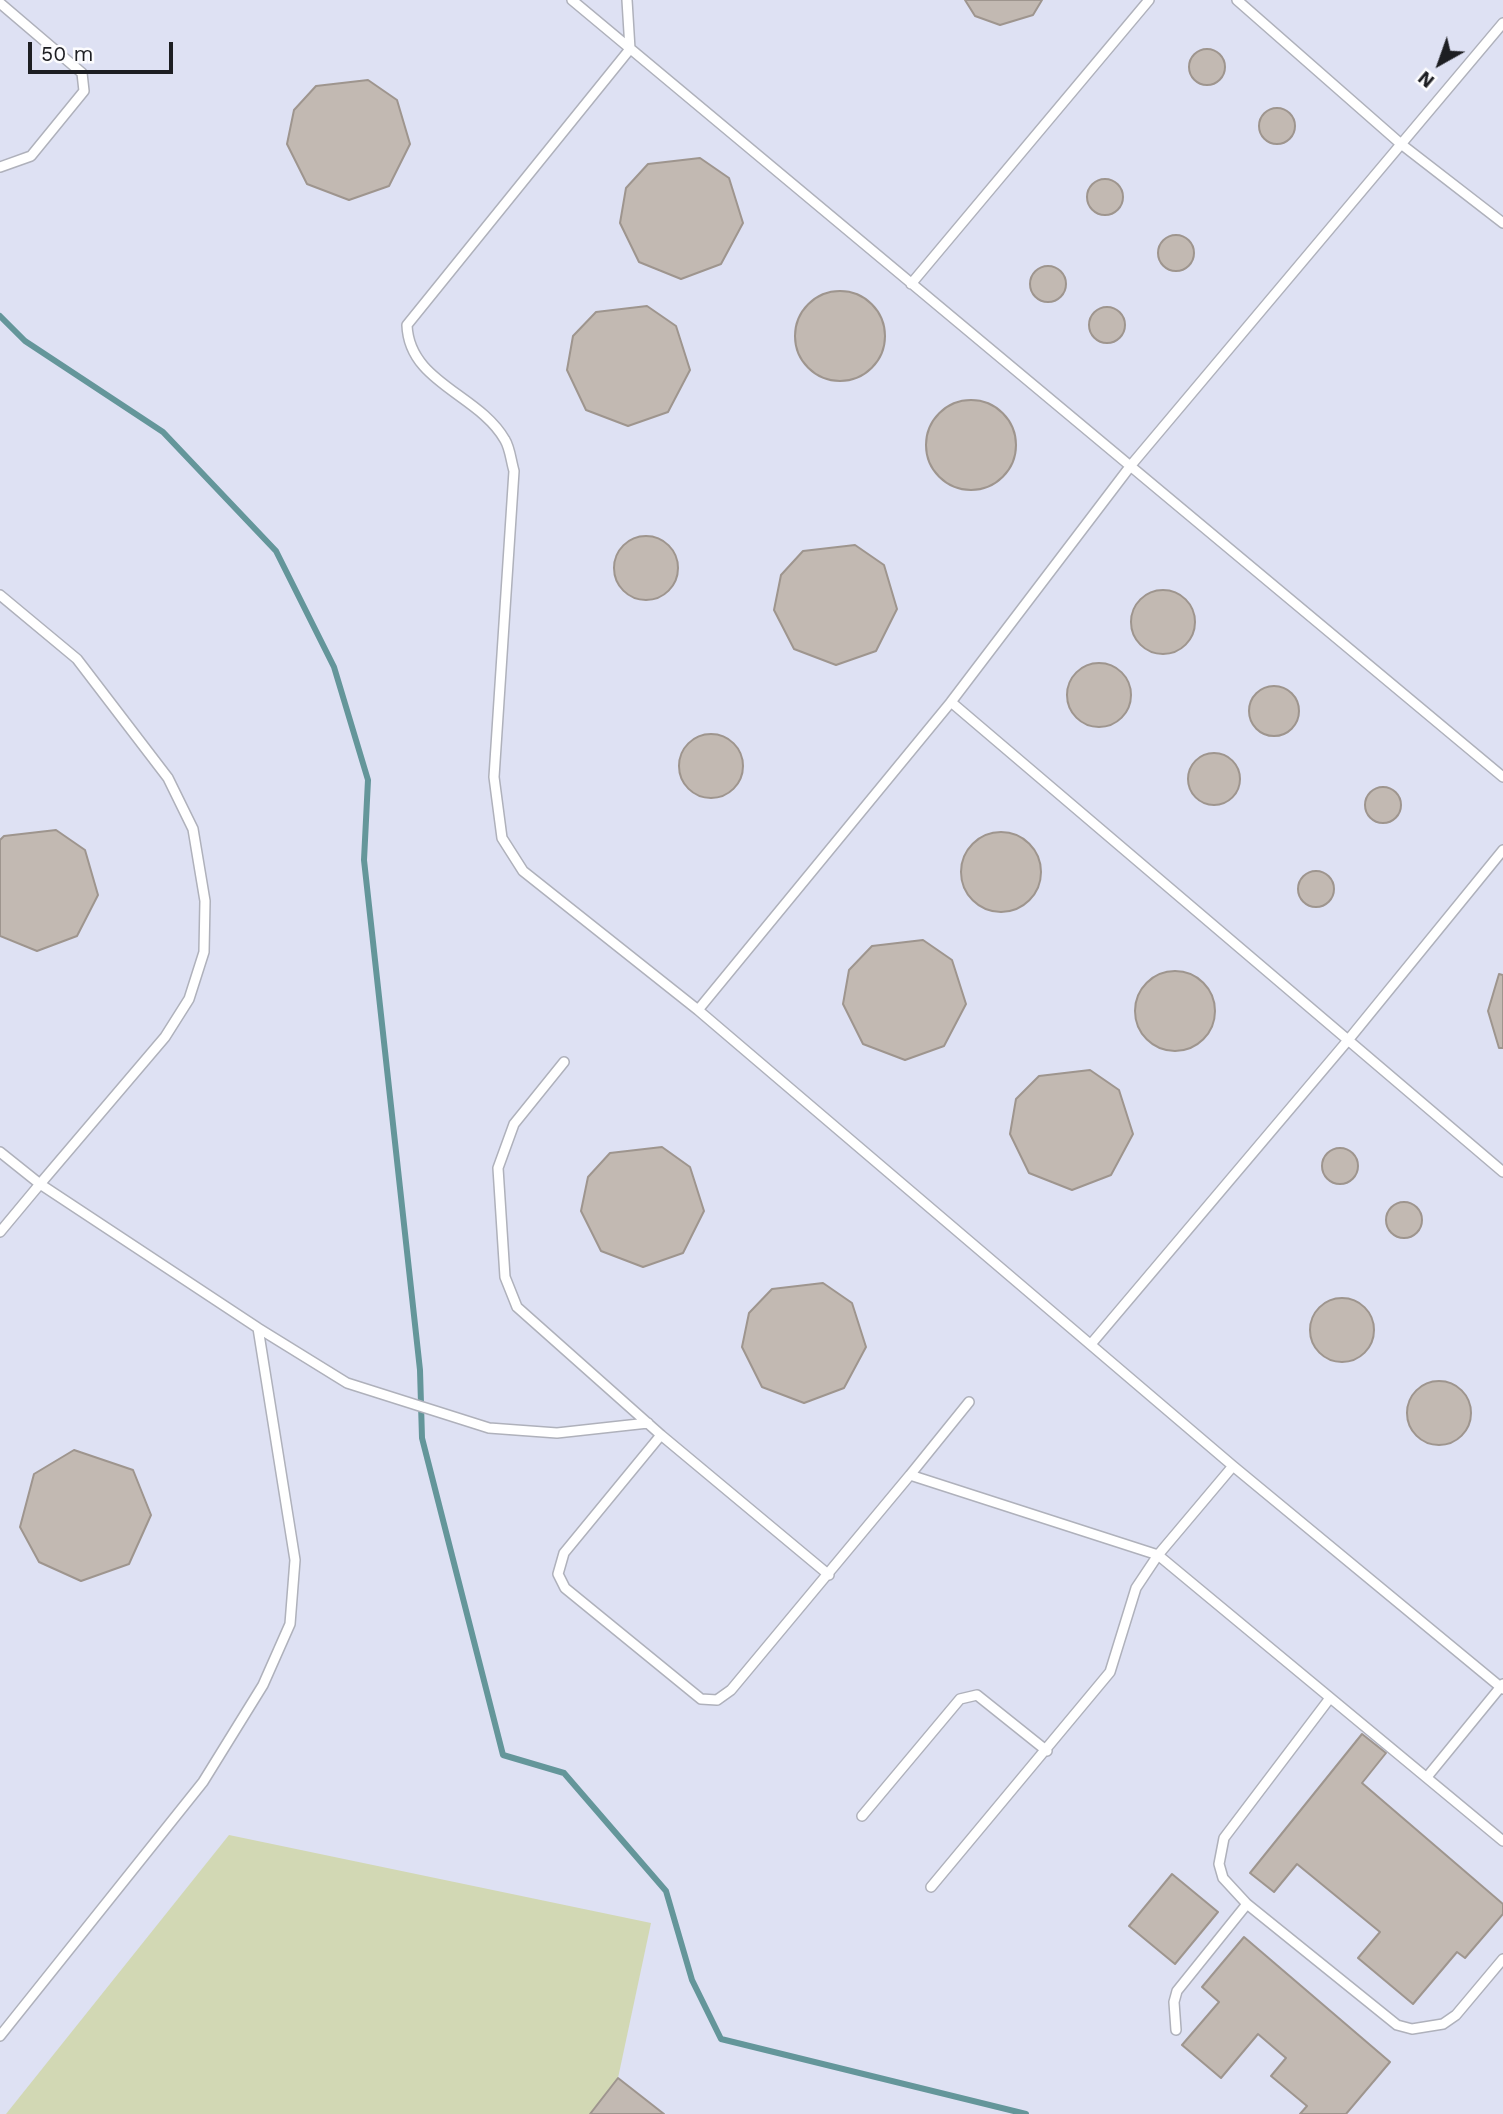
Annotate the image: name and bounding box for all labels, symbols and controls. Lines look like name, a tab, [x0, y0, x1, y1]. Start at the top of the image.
scale bar	[32, 28, 177, 72]
north arrow	[1405, 28, 1475, 98]
text: 50 m	[41, 41, 93, 66]
text: N	[1413, 66, 1439, 93]

